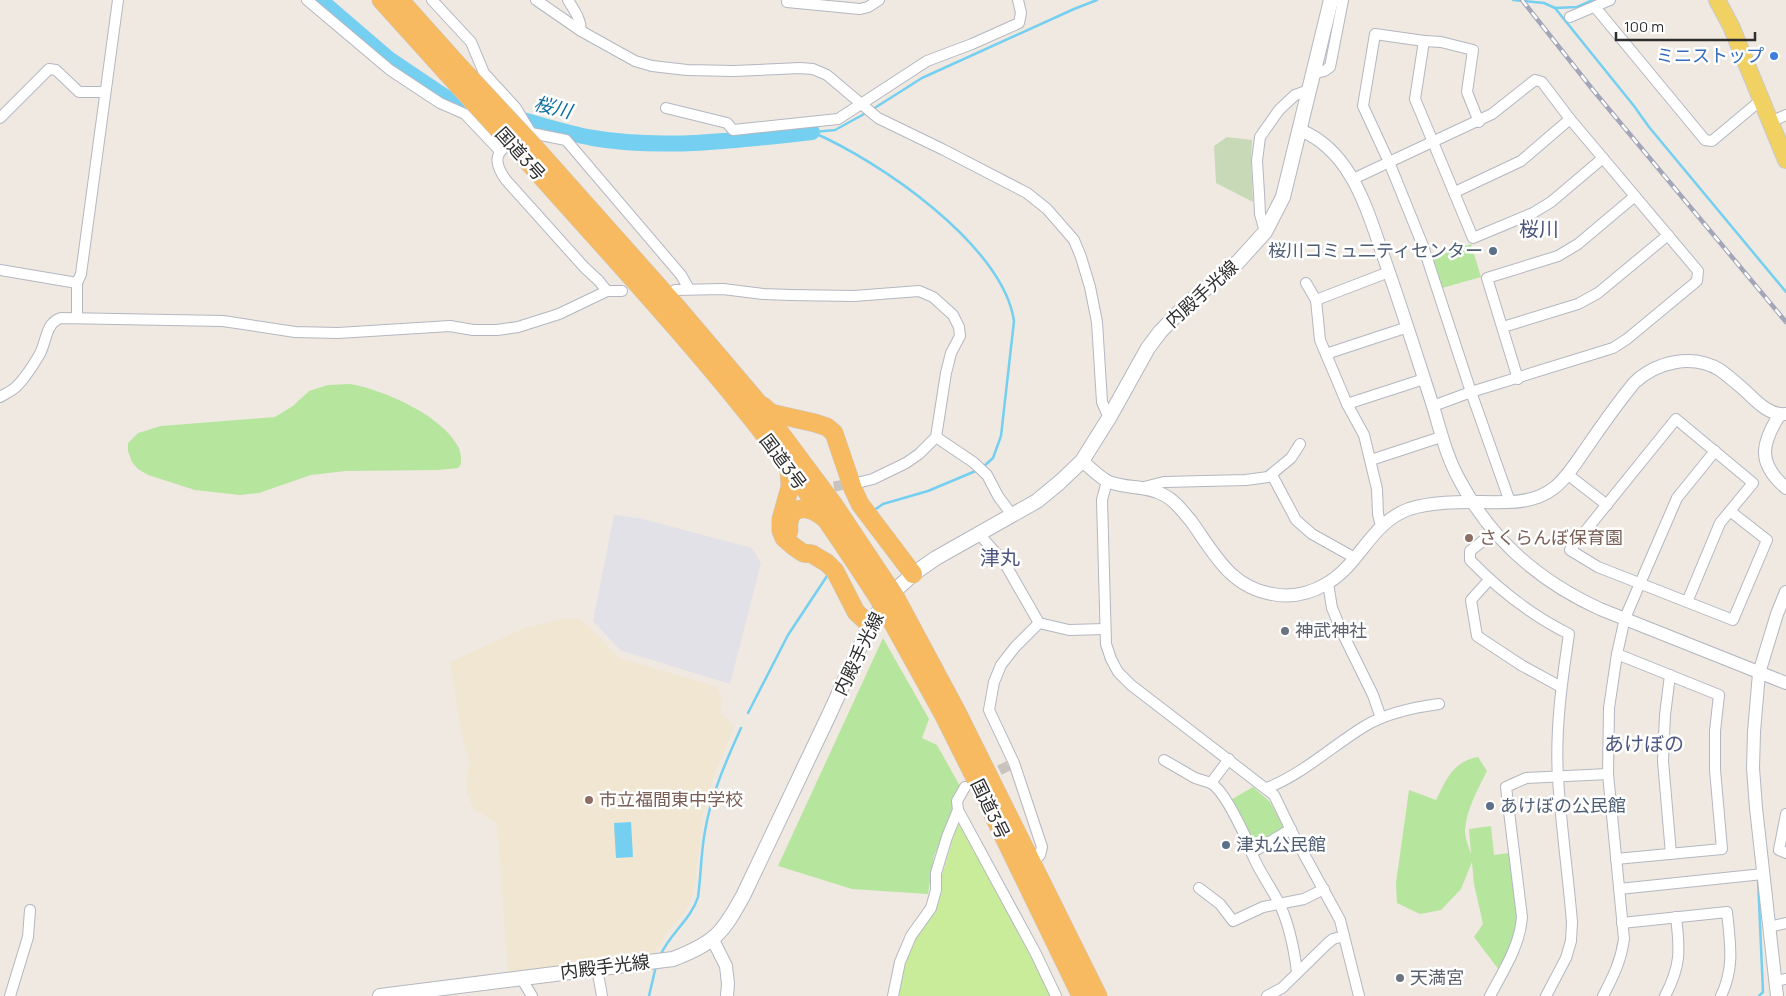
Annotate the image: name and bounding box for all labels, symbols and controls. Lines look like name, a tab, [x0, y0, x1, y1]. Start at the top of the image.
scale bar	[1616, 10, 1755, 42]
text: 100 m	[1624, 16, 1664, 37]
place label: ミニストップ	[1656, 43, 1764, 67]
marker: ミニストップ	[1768, 50, 1780, 62]
water label: 桜川	[531, 90, 577, 125]
street label: 国道3号	[490, 122, 551, 185]
district label: 桜川	[1519, 215, 1559, 242]
place label: 桜川コミュ二ティセンター	[1268, 238, 1483, 262]
marker: 桜川コミュ二ティセンター	[1487, 245, 1499, 257]
street label: 内殿手光線	[1160, 254, 1243, 332]
street label: 国道3号	[755, 429, 813, 494]
place label: さくらんぼ保育園	[1479, 525, 1623, 549]
marker: さくらんぼ保育園	[1463, 532, 1475, 544]
district label: 津丸	[980, 544, 1020, 571]
street label: 内殿手光線	[828, 608, 889, 699]
place label: 神武神社	[1295, 618, 1367, 642]
marker: 神武神社	[1279, 625, 1291, 637]
district label: あけぼの	[1604, 730, 1684, 757]
street label: 国道3号	[966, 775, 1016, 843]
place label: 市立福間東中学校	[599, 787, 743, 811]
place label: あけぼの公民館	[1500, 793, 1626, 817]
marker: 市立福間東中学校	[583, 794, 595, 806]
marker: あけぼの公民館	[1484, 800, 1496, 812]
place label: 津丸公民館	[1236, 832, 1326, 856]
marker: 津丸公民館	[1220, 839, 1232, 851]
street label: 内殿手光線	[559, 949, 651, 983]
place label: 天満宮	[1410, 965, 1464, 989]
marker: 天満宮	[1394, 972, 1406, 984]

